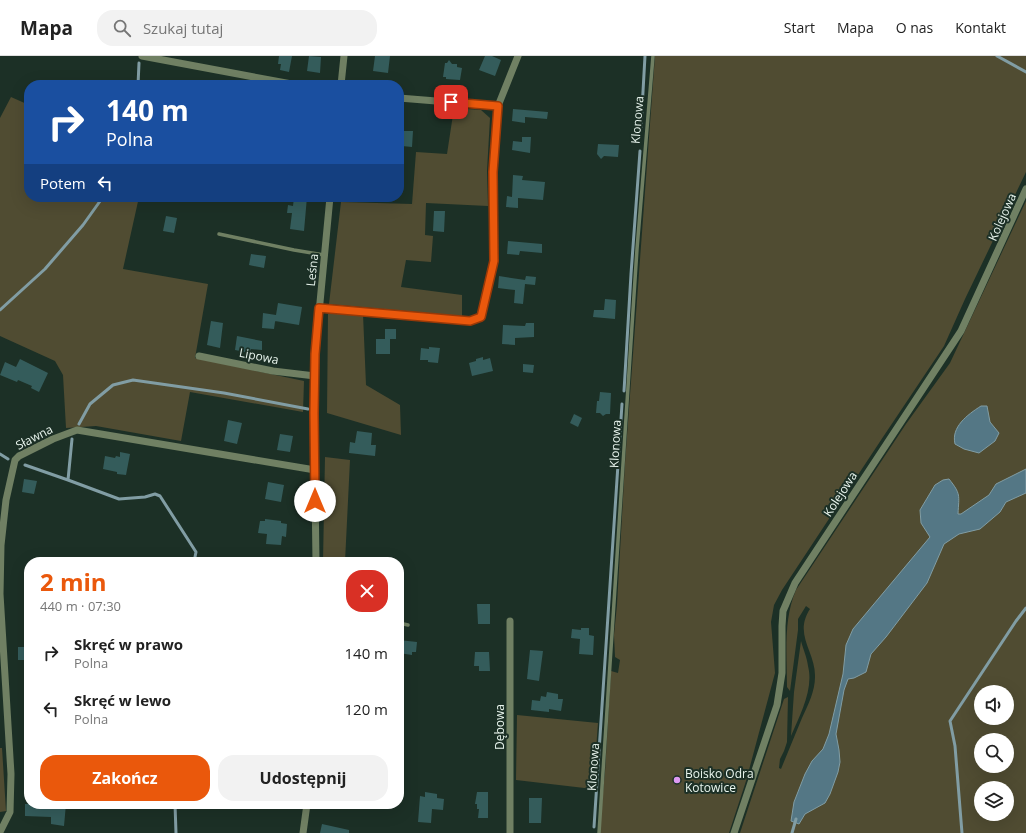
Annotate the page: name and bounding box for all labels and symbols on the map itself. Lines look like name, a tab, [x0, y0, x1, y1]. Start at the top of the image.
pin	[434, 85, 468, 119]
street label: Klonowa	[626, 95, 648, 145]
street label: Kolejowa	[984, 190, 1020, 244]
street label: Leśna	[302, 253, 322, 287]
street label: Lipowa	[238, 344, 280, 368]
street label: Sławna	[12, 420, 56, 454]
street label: Klonowa	[605, 420, 625, 468]
street label: Kolejowa	[819, 468, 861, 520]
position arrow	[294, 480, 336, 522]
street label: Dębowa	[491, 704, 508, 750]
street label: Klonowa	[583, 742, 603, 792]
place label: Boisko Odra Kotowice	[685, 765, 754, 796]
marker: Boisko Odra Kotowice	[672, 775, 682, 785]

